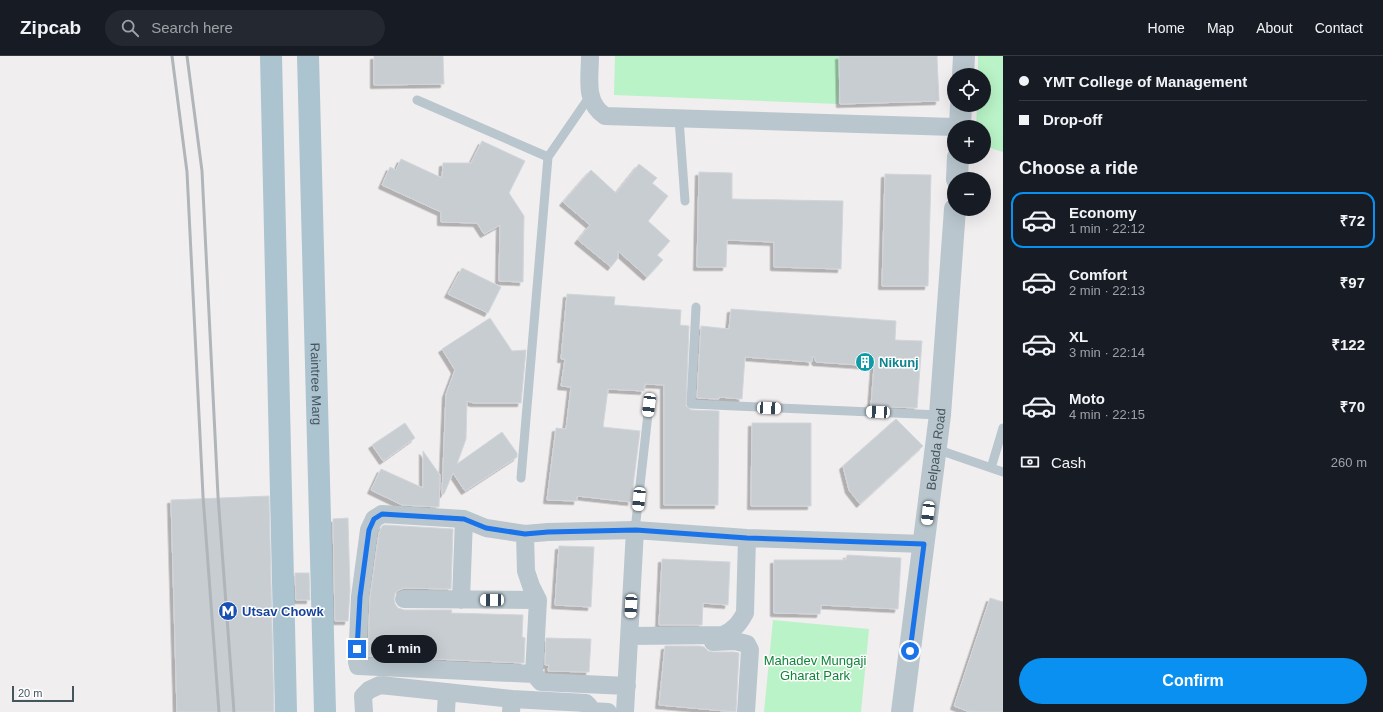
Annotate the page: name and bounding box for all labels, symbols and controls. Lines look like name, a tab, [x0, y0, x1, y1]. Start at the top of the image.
search box	[105, 10, 385, 46]
text: Zipcab	[20, 17, 81, 38]
icon: search	[119, 17, 141, 39]
text: Search here	[151, 19, 233, 36]
text: Home	[1148, 20, 1185, 36]
text: Map	[1207, 20, 1234, 36]
text: About	[1256, 20, 1293, 36]
text: Contact	[1315, 20, 1363, 36]
map controls	[947, 68, 991, 216]
button: locate	[947, 68, 991, 112]
text: YMT College of Management	[1043, 73, 1247, 90]
text: Drop-off	[1043, 111, 1102, 128]
button: +	[947, 120, 991, 164]
text: Choose a ride	[1019, 158, 1138, 178]
button: −	[947, 172, 991, 216]
icon: car	[1021, 202, 1057, 238]
text: Economy	[1069, 204, 1137, 221]
text: ₹72	[1340, 212, 1365, 229]
text: 1 min · 22:12	[1069, 221, 1145, 236]
icon: car	[1021, 264, 1057, 300]
text: Comfort	[1069, 266, 1127, 283]
text: ₹97	[1340, 274, 1365, 291]
text: 2 min · 22:13	[1069, 283, 1145, 298]
icon: car	[1021, 326, 1057, 362]
text: XL	[1069, 328, 1088, 345]
text: ₹122	[1331, 336, 1365, 353]
street label: Raintree Marg	[307, 342, 325, 425]
text: 3 min · 22:14	[1069, 345, 1145, 360]
building icon: Nikunj	[854, 351, 876, 373]
place label: Nikunj	[879, 355, 919, 370]
icon: car	[1021, 388, 1057, 424]
text: Moto	[1069, 390, 1105, 407]
car	[642, 392, 656, 418]
text: ₹70	[1340, 398, 1365, 415]
car	[757, 401, 781, 415]
car	[866, 405, 890, 419]
text: 4 min · 22:15	[1069, 407, 1145, 422]
street label: Belpada Road	[923, 408, 948, 491]
icon: cash	[1019, 451, 1041, 473]
text: Cash	[1051, 454, 1086, 471]
text: 260 m	[1331, 455, 1367, 470]
car	[632, 486, 646, 512]
car	[921, 500, 935, 526]
car	[480, 594, 504, 606]
car	[624, 594, 638, 618]
metro station icon: Utsav Chowk	[217, 600, 239, 622]
place label: Utsav Chowk	[242, 604, 324, 619]
callout: 1 min	[371, 635, 437, 663]
route end	[348, 640, 366, 658]
text: 1 min	[387, 641, 421, 656]
route start	[901, 642, 919, 660]
park label: Mahadev Mungaji Gharat Park	[764, 653, 866, 683]
button: Confirm	[1019, 658, 1367, 704]
scale bar	[12, 684, 74, 703]
text: 20 m	[18, 687, 42, 699]

